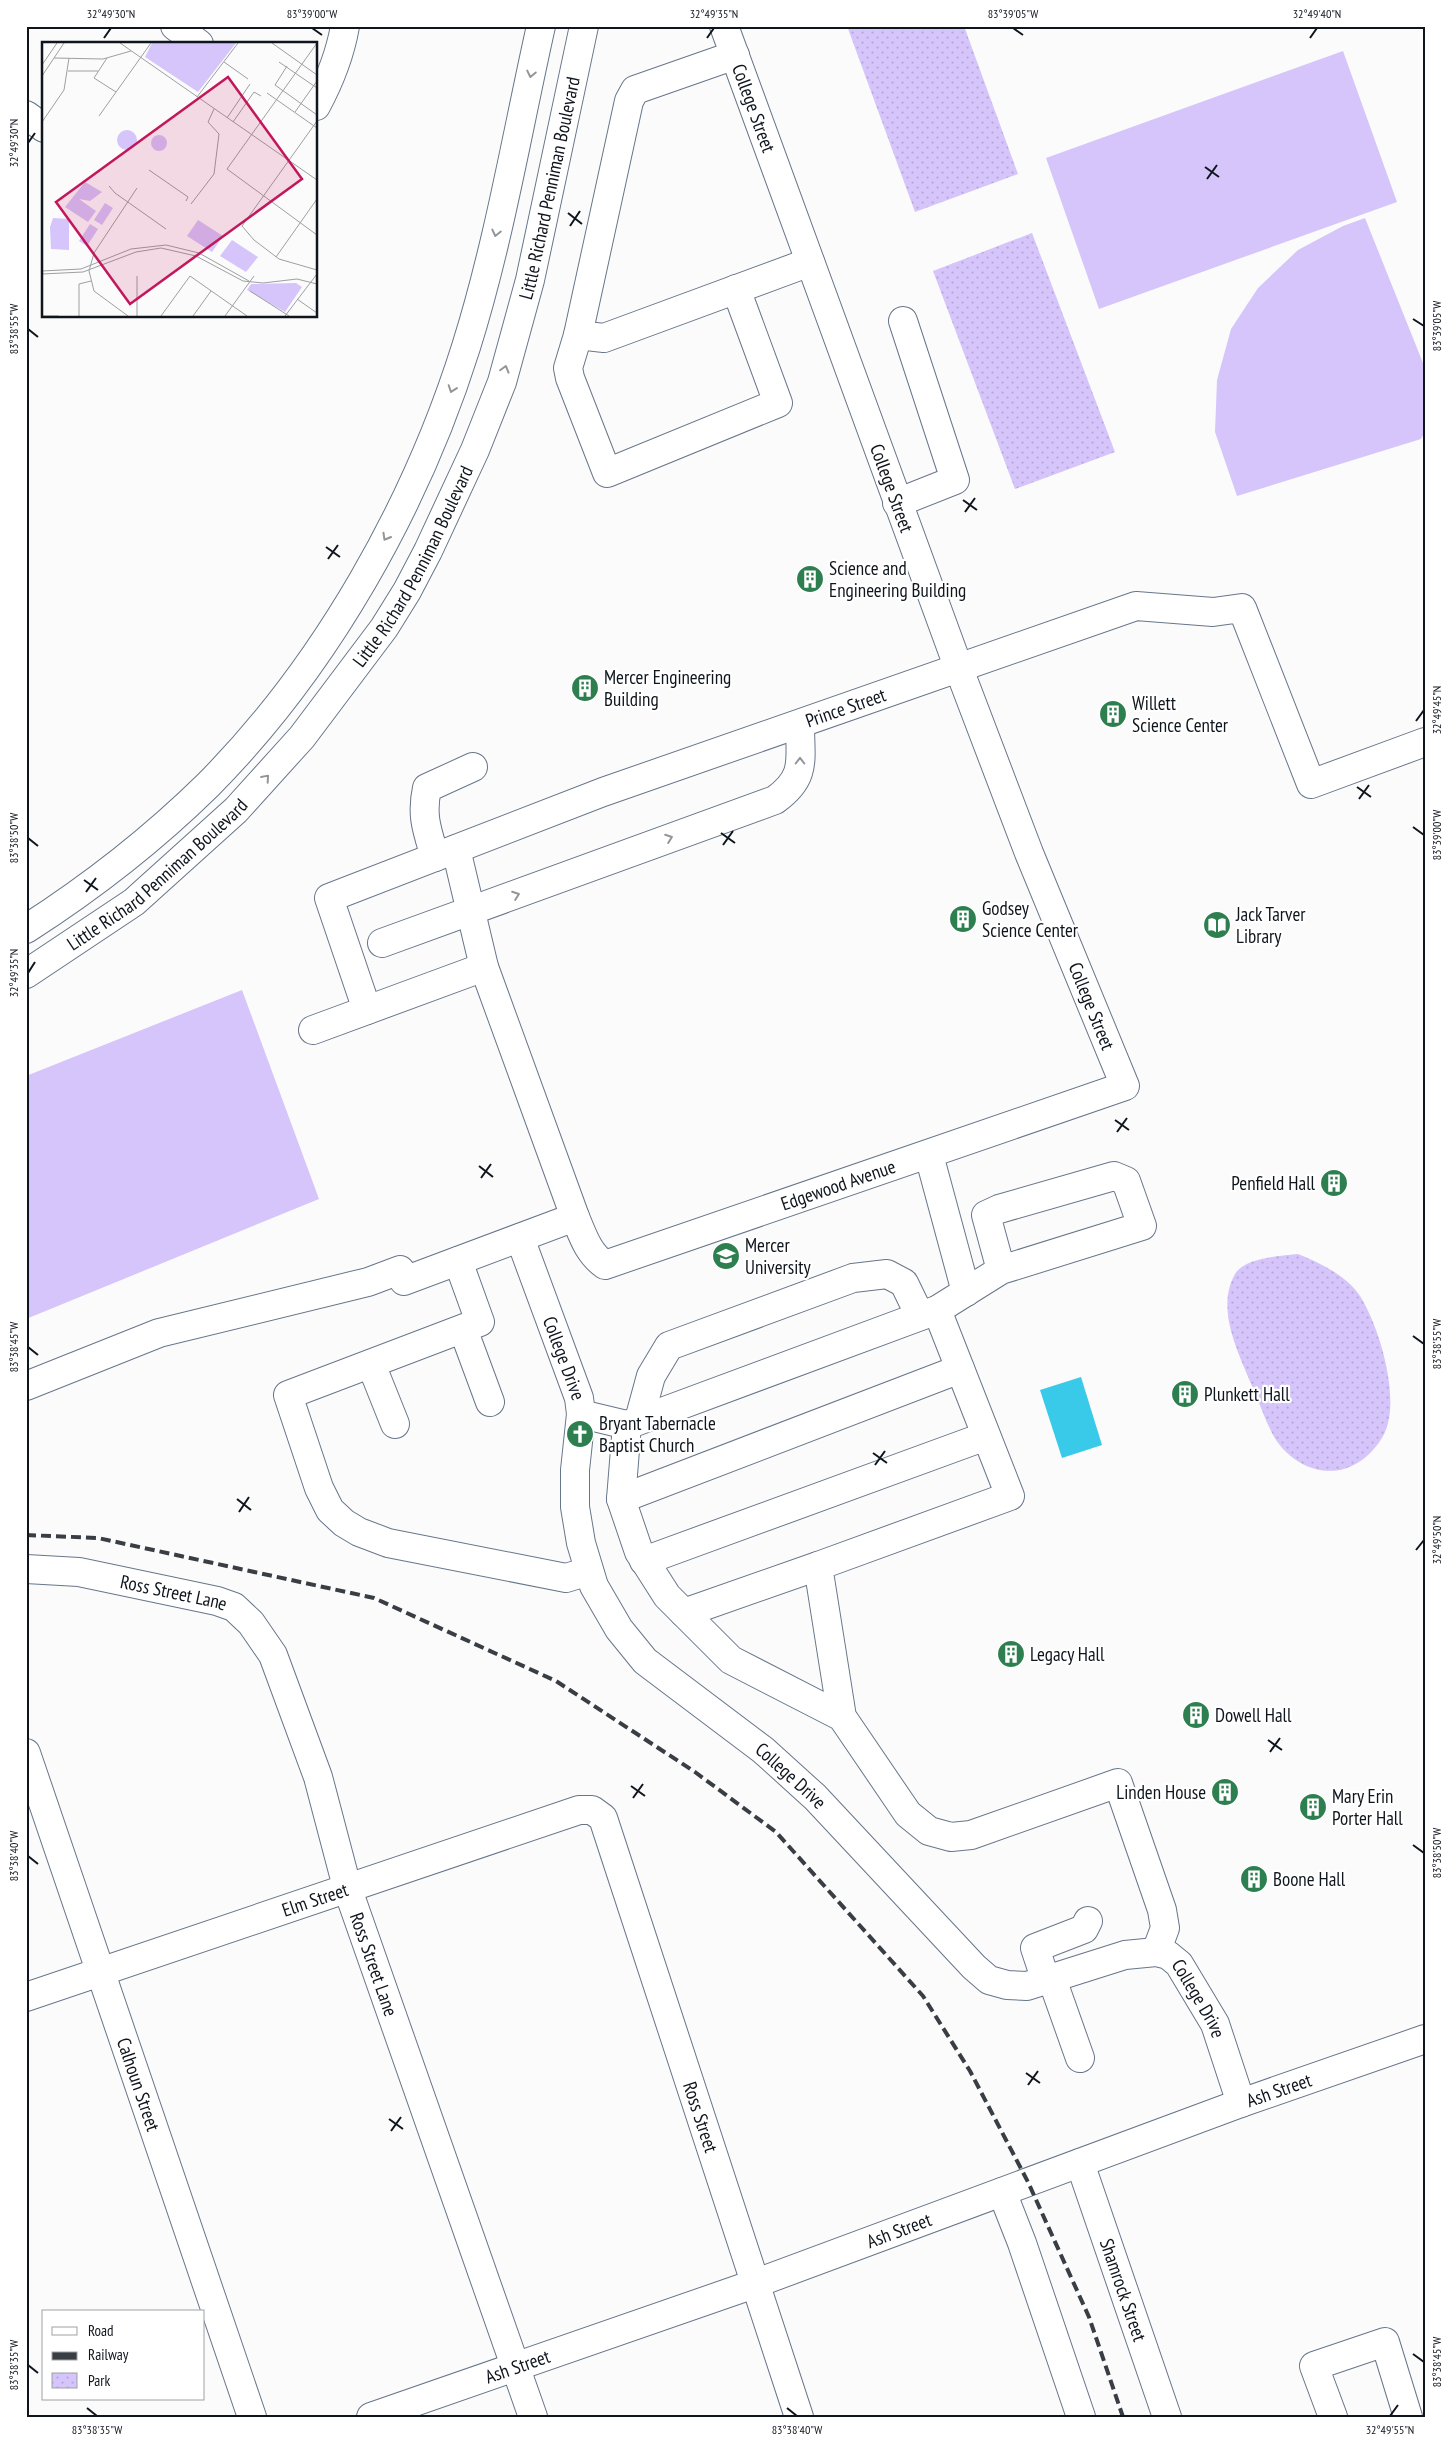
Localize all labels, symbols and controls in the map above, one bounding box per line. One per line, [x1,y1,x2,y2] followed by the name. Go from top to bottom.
[87,6,135,21] text: 32°49'30"N
[287,6,337,21] text: 83°39'00"W
[690,6,738,21] text: 32°49'35"N
[988,6,1038,21] text: 83°39'05"W
[1293,6,1341,21] text: 32°49'40"N
[42,42,318,318] inset map
[727,61,781,156] street label: College Street
[527,70,537,78] one-way arrow
[513,75,585,302] street label: Little Richard Penniman Boulevard
[6,119,21,167] text: 32°49'30"N
[492,228,502,237] one-way arrow
[1429,301,1444,351] text: 83°39'05"W
[6,304,21,354] text: 83°38'55"W
[499,365,510,374] one-way arrow
[448,384,458,393] one-way arrow
[865,441,919,536] street label: College Street
[347,462,478,672] street label: Little Richard Penniman Boulevard
[382,532,392,541] one-way arrow
[829,556,966,602] place label: Science and Engineering Building
[795,564,825,594] building icon: Science and Engineering Building
[604,665,731,711] place label: Mercer Engineering Building
[570,673,600,703] building icon: Mercer Engineering Building
[802,682,890,732] street label: Prince Street
[1429,686,1444,734] text: 32°49'45"N
[1132,691,1229,737] place label: Willett Science Center
[1098,699,1128,729] building icon: Willett Science Center
[795,757,805,764] one-way arrow
[261,775,270,784] one-way arrow
[62,793,253,955] street label: Little Richard Penniman Boulevard
[1429,810,1444,860] text: 83°39'00"W
[6,813,21,863] text: 83°38'50"W
[664,834,673,845] one-way arrow
[512,891,520,901] one-way arrow
[982,896,1079,942] place label: Godsey Science Center
[1235,902,1306,948] place label: Jack Tarver Library
[948,904,978,934] building icon: Godsey Science Center
[1202,910,1232,940] library icon: Jack Tarver Library
[6,949,21,997] text: 32°49'35"N
[1064,959,1121,1054] street label: College Street
[778,1154,899,1216] street label: Edgewood Avenue
[1319,1168,1349,1198] building icon: Penfield Hall
[1231,1171,1316,1195] place label: Penfield Hall
[745,1233,811,1279] place label: Mercer University
[711,1241,741,1271] school or university icon: Mercer University
[538,1313,591,1403] street label: College Drive
[1429,1319,1444,1369] text: 83°38'55"W
[6,1322,21,1372] text: 83°38'45"W
[1170,1379,1200,1409] building icon: Plunkett Hall
[1204,1382,1290,1406] place label: Plunkett Hall
[599,1411,716,1457] place label: Bryant Tabernacle Baptist Church
[565,1419,595,1449] church icon: Bryant Tabernacle Baptist Church
[1429,1516,1444,1564] text: 32°49'50"N
[118,1569,231,1616] street label: Ross Street Lane
[996,1639,1026,1669] building icon: Legacy Hall
[1030,1642,1105,1666] place label: Legacy Hall
[1181,1700,1211,1730] building icon: Dowell Hall
[1215,1703,1292,1727] place label: Dowell Hall
[751,1737,832,1814] street label: College Drive
[1210,1777,1240,1807] building icon: Linden House
[1116,1780,1206,1804] place label: Linden House
[1332,1784,1403,1830] place label: Mary Erin Porter Hall
[1298,1792,1328,1822] building icon: Mary Erin Porter Hall
[1429,1828,1444,1878] text: 83°38'50"W
[6,1831,21,1881] text: 83°38'40"W
[1239,1864,1269,1894] building icon: Boone Hall
[1273,1867,1346,1891] place label: Boone Hall
[279,1877,352,1922] street label: Elm Street
[345,1909,403,2020] street label: Ross Street Lane
[1167,1954,1231,2041] street label: College Drive
[112,2034,166,2135] street label: Calhoun Street
[1243,2067,1315,2112] street label: Ash Street
[678,2079,724,2156] street label: Ross Street
[863,2207,935,2253] street label: Ash Street
[1095,2235,1152,2345] street label: Shamrock Street
[42,2310,205,2400] legend
[88,2321,114,2340] text: Road
[1429,2337,1444,2387] text: 83°38'45"W
[6,2340,21,2390] text: 83°38'35"W
[482,2344,554,2389] street label: Ash Street
[88,2345,129,2364] text: Railway
[88,2371,110,2390] text: Park
[72,2422,122,2437] text: 83°38'35"W
[772,2422,822,2437] text: 83°38'40"W
[1366,2422,1414,2437] text: 32°49'55"N

